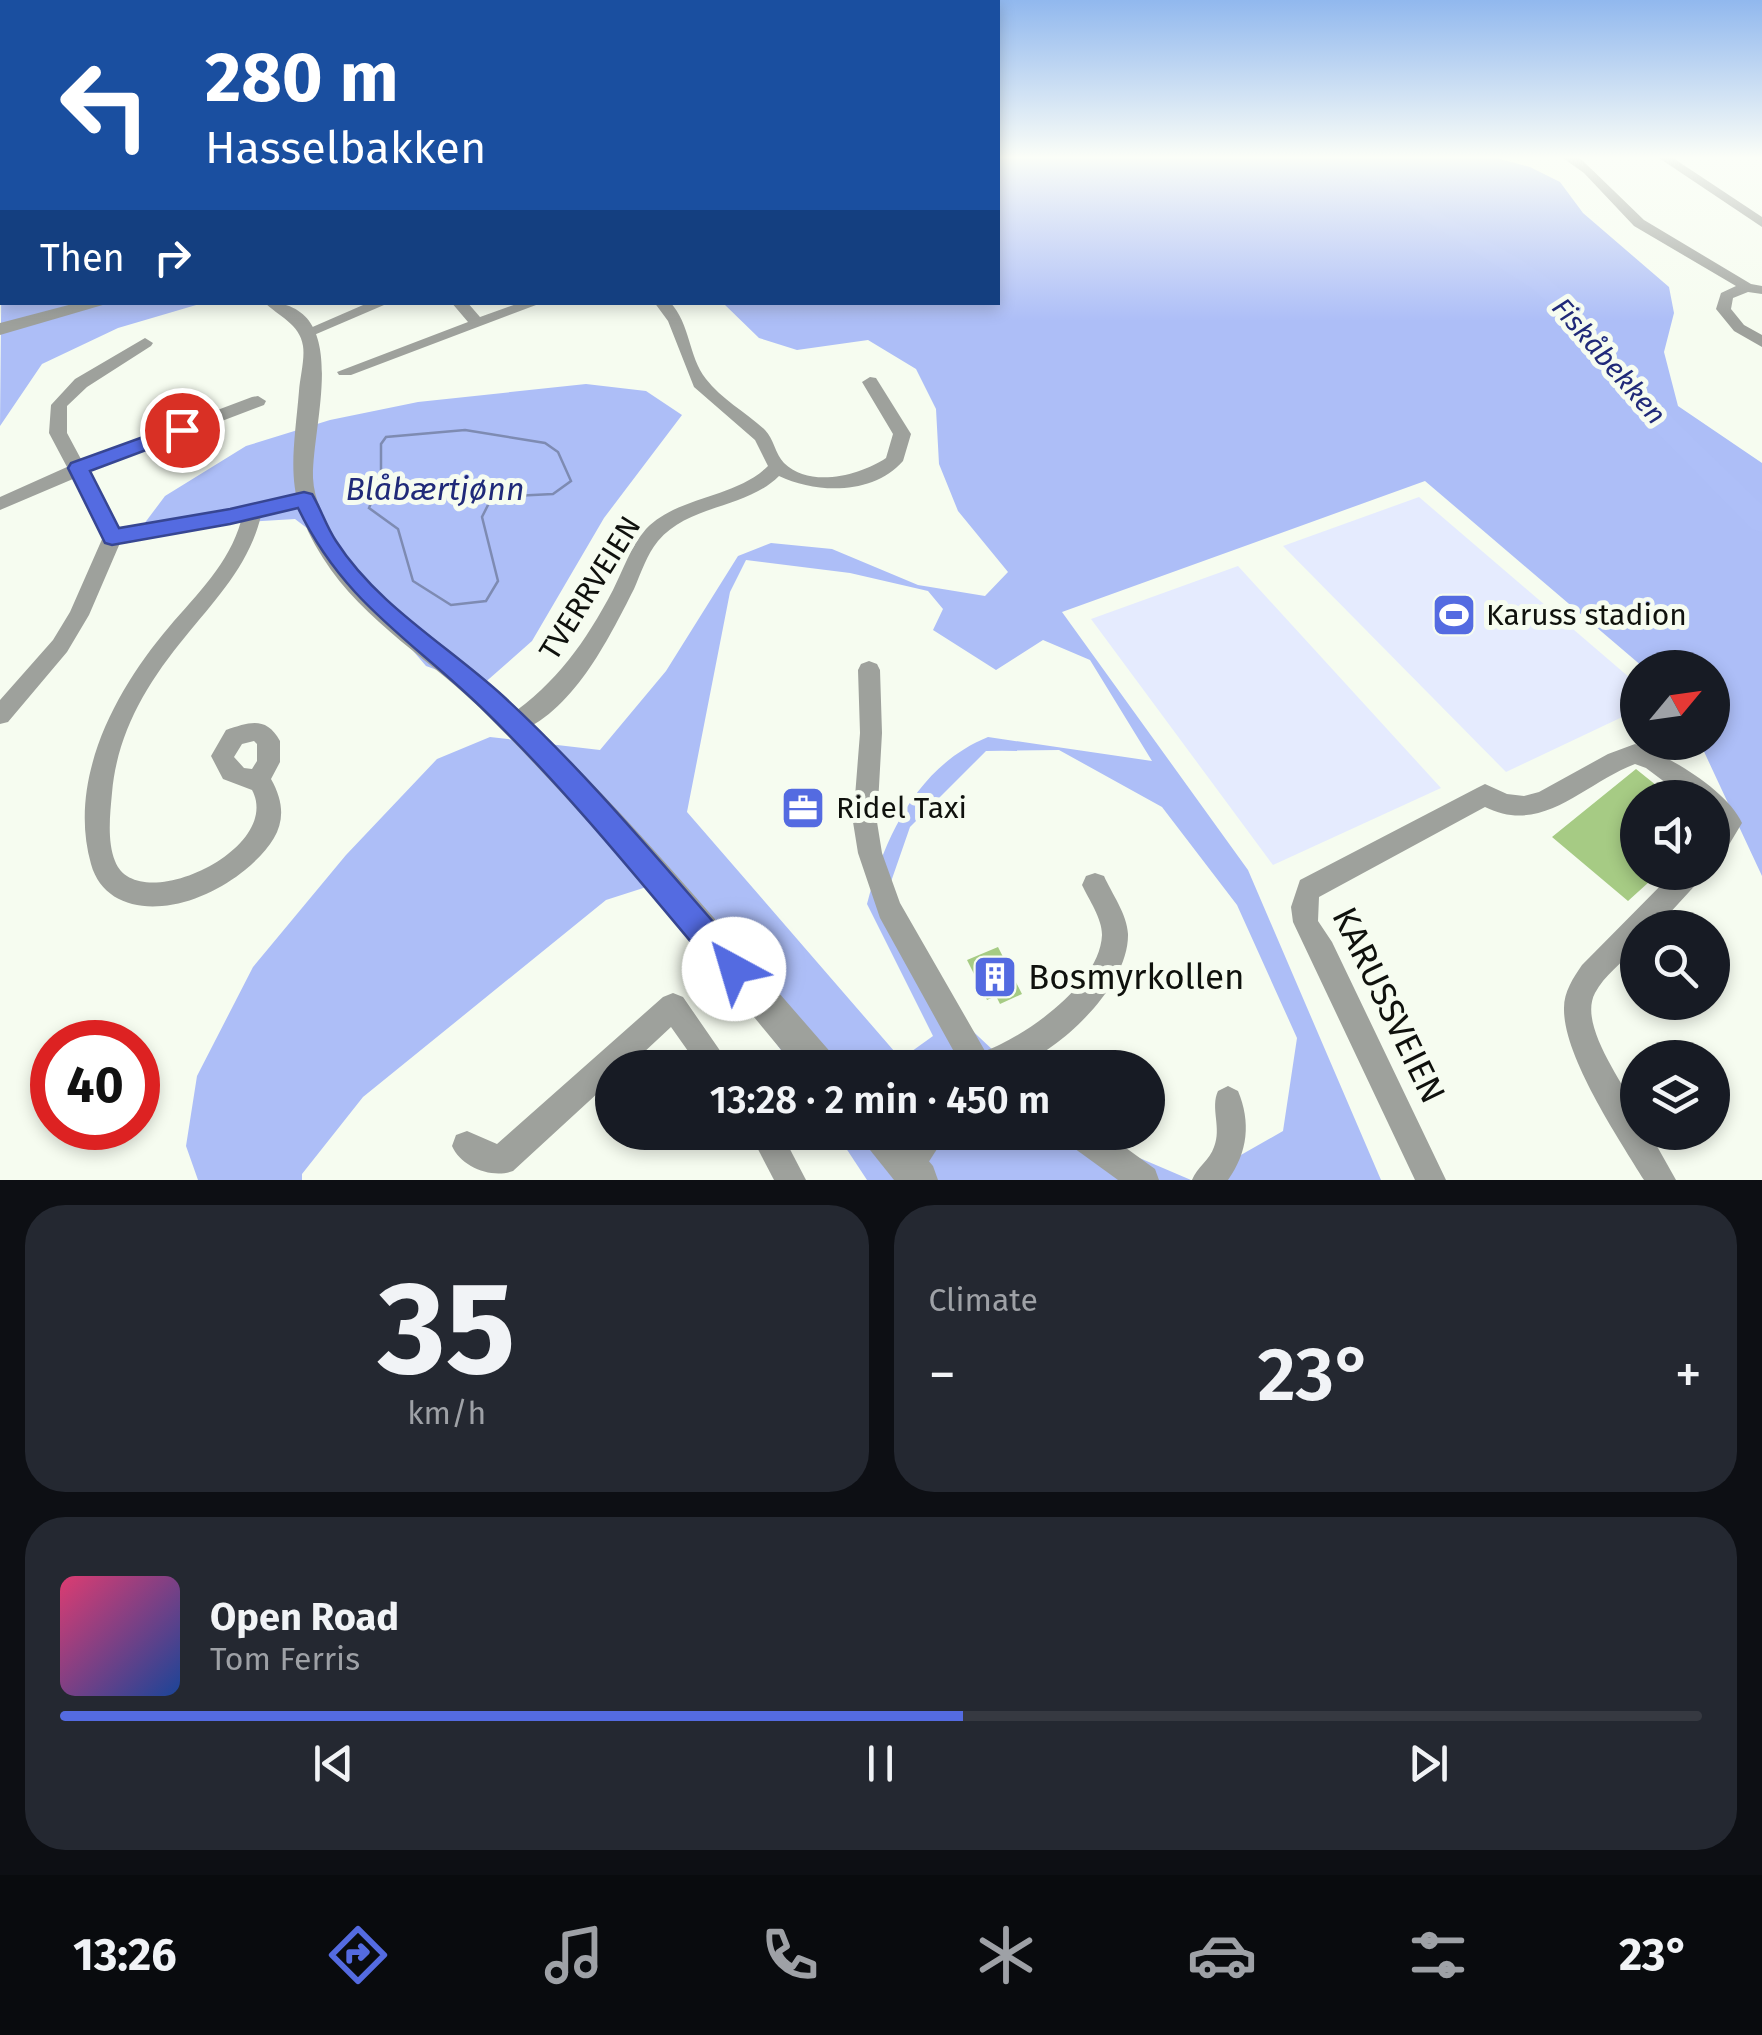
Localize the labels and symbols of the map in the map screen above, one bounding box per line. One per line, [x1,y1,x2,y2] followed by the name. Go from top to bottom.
[1545,291,1673,431] water label: Fiskåbekken
[140,388,225,473] pin
[346,470,524,508] water label: Blåbærtjønn
[532,510,648,666] street label: TVERRVEIEN
[1431,592,1477,638] sports icon: Karuss stadion
[1486,597,1687,633] place label: Karuss stadion
[1620,650,1730,760] north arrow
[780,785,826,831] office icon: Ridel Taxi
[836,790,967,826] place label: Ridel Taxi
[1324,900,1454,1110] street label: KARUSSVEIEN
[682,917,786,1021] position arrow
[972,954,1018,1000] building icon: Bosmyrkollen
[1028,956,1245,998] place label: Bosmyrkollen
[30,1020,160,1150] speed limit sign: 40

